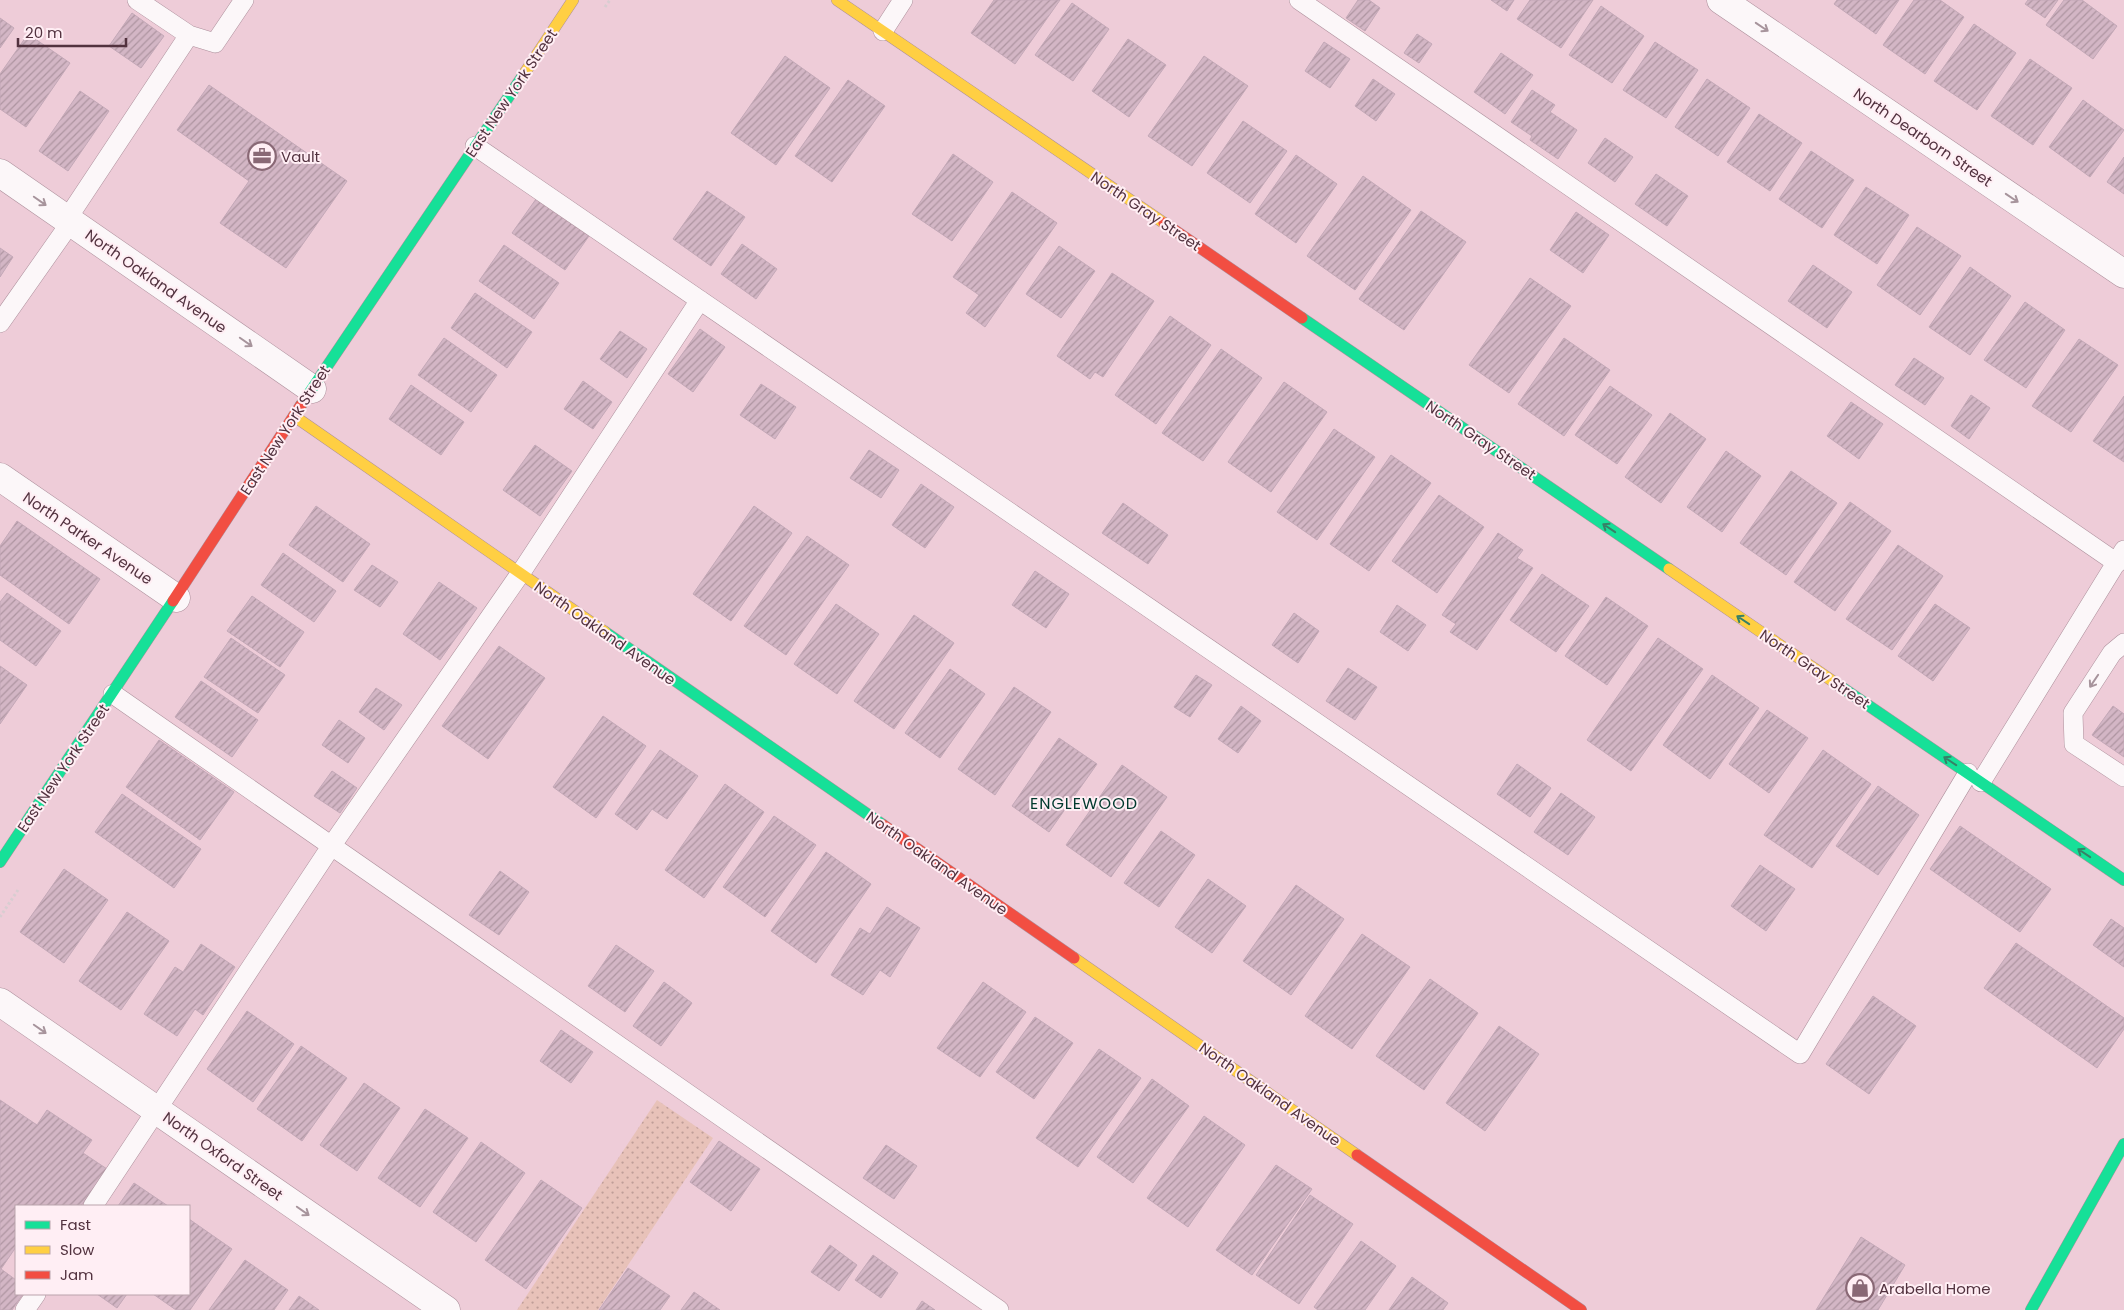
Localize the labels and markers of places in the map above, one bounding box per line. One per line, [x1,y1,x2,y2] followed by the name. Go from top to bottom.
[247,141,277,171] office icon: Vault
[281,146,320,167] place label: Vault
[1845,1273,1875,1303] shop icon: Arabella Home
[1879,1278,1991,1299] place label: Arabella Home

